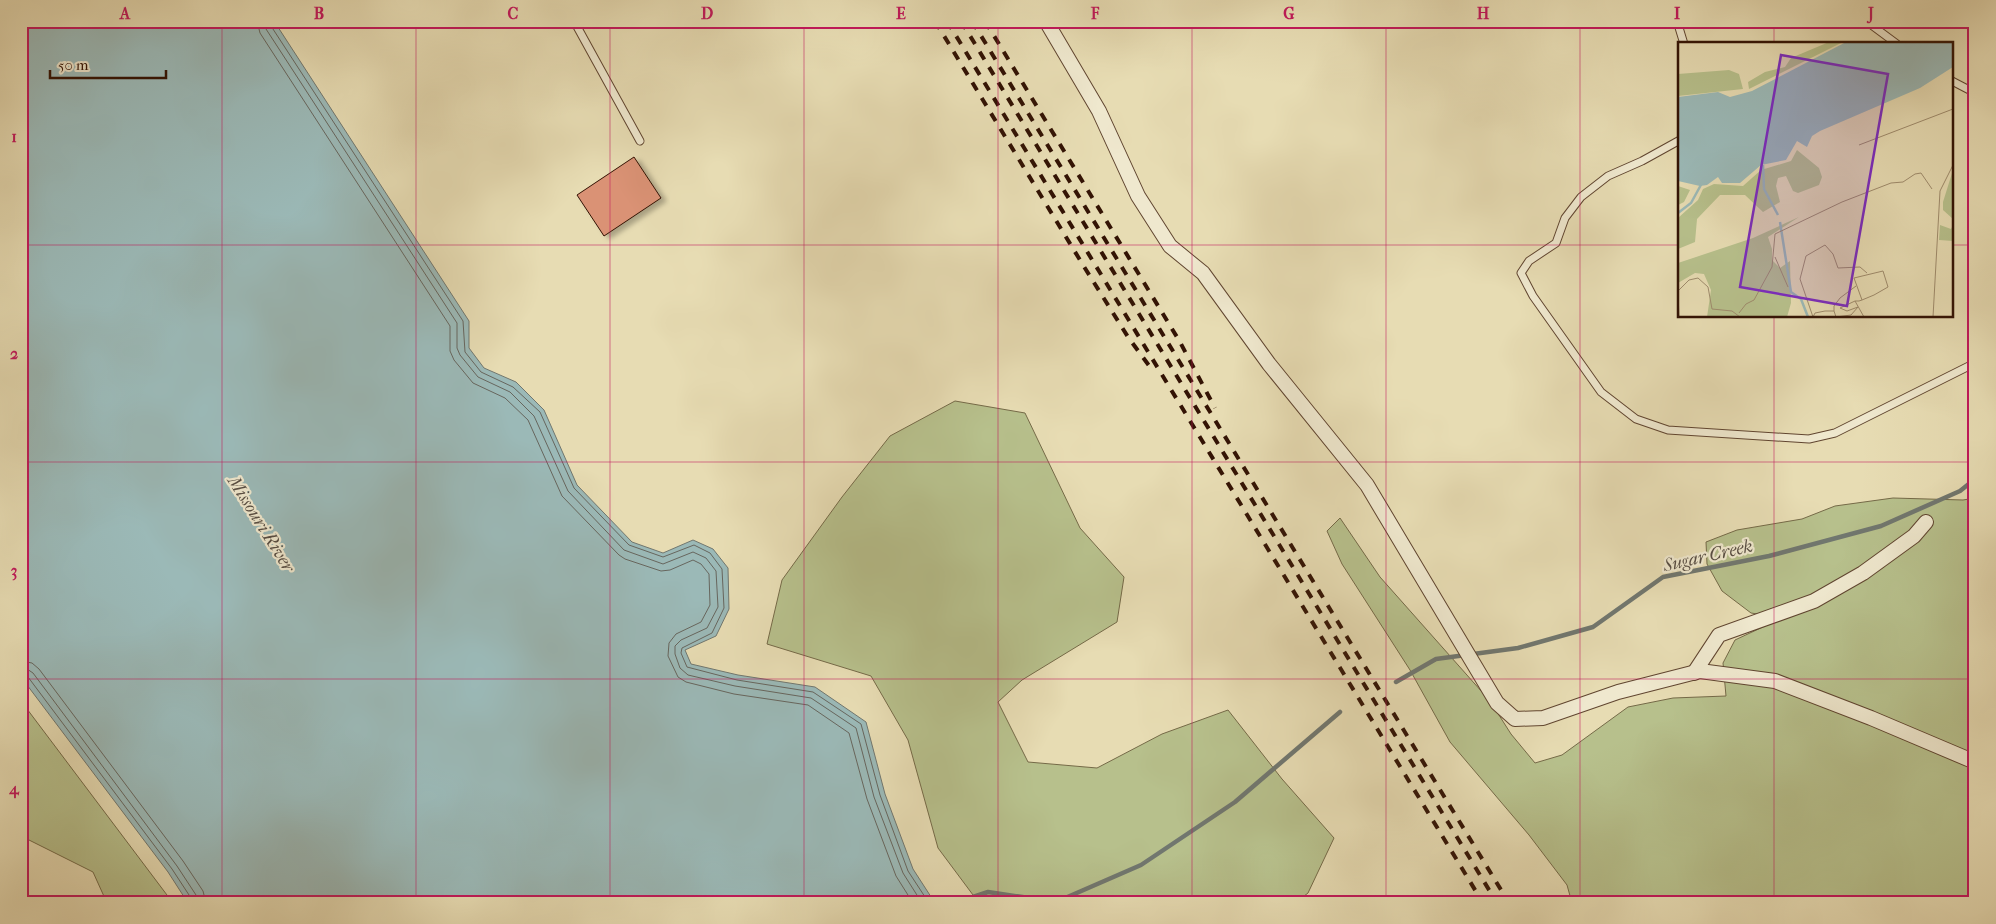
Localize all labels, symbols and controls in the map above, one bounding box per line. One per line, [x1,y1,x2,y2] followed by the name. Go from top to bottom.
[119,4,131,23] text: A
[314,4,324,23] text: B
[508,4,519,23] text: C
[701,4,713,23] text: D
[896,4,906,23] text: E
[1090,4,1100,23] text: F
[1283,4,1295,23] text: G
[1477,4,1490,23] text: H
[1674,4,1681,23] text: I
[1866,4,1874,24] text: J
[1678,42,1954,318] inset map
[50,48,166,80] scale bar
[58,56,89,74] text: 50 m
[11,127,17,146] text: 1
[10,344,18,363] text: 2
[222,470,300,578] water label: Missouri River
[1660,535,1755,577] water label: Sugar Creek
[11,561,17,581] text: 3
[8,779,20,799] text: 4

